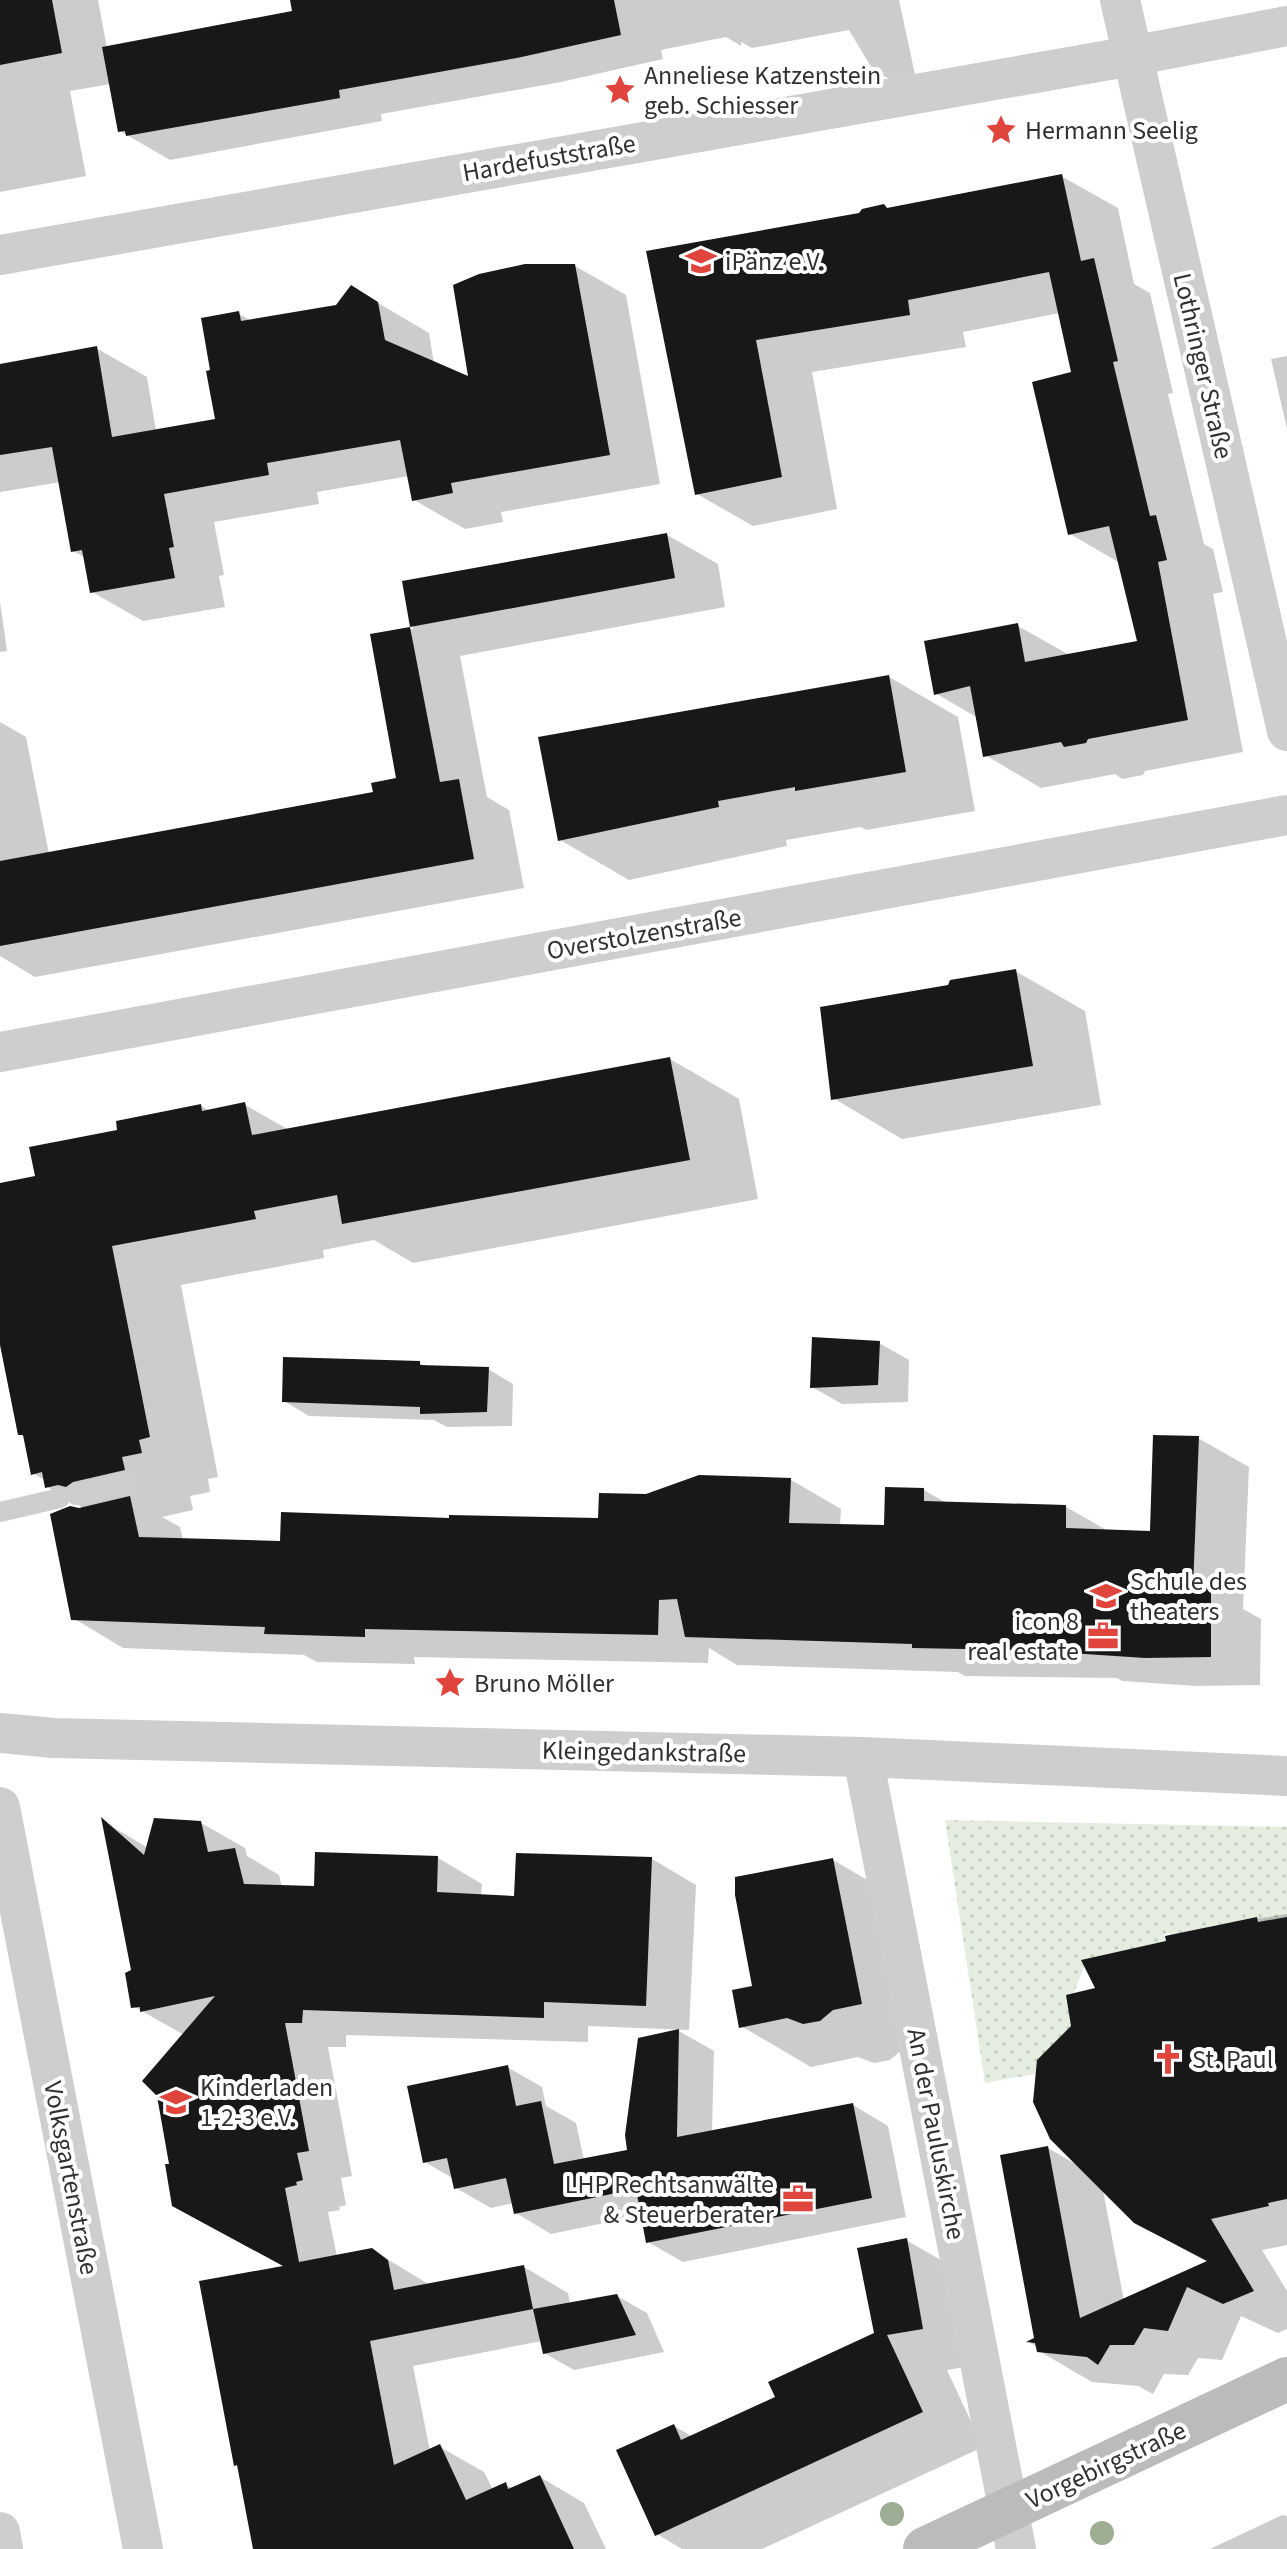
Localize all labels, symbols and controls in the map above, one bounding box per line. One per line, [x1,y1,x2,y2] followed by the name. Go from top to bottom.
[644,57,881,124] place label: Anneliese Katzenstein geb. Schiesser
[603,73,637,107] place icon: Anneliese Katzenstein geb. Schiesser
[1025,112,1198,149] place label: Hermann Seelig
[984,113,1018,147] place icon: Hermann Seelig
[459,125,639,191] street label: Hardefuststraße
[725,243,824,280] place label: iPänz e.V.
[684,244,718,278] school or university icon: iPänz e.V.
[1164,269,1242,463] street label: Lothringer Straße
[544,899,744,969] street label: Overstolzenstraße
[1130,1563,1247,1630] place label: Schule des theaters
[1089,1579,1123,1613] school or university icon: Schule des theaters
[967,1603,1079,1670] place label: icon 8 real estate
[1086,1619,1120,1653] office icon: icon 8 real estate
[474,1665,615,1702] place label: Bruno Möller
[433,1666,467,1700] place icon: Bruno Möller
[542,1732,746,1772] street label: Kleingedankstraße
[897,2025,975,2243] street label: An der Pauluskirche
[1192,2041,1273,2078] place label: St. Paul
[1151,2042,1185,2076] church icon: St. Paul
[200,2069,333,2136] place label: Kinderladen 1-2-3 e.V.
[34,2078,108,2278] street label: Volksgartenstraße
[159,2085,193,2119] school or university icon: Kinderladen 1-2-3 e.V.
[565,2166,775,2233] place label: LHP Rechtsanwälte & Steuerberater
[781,2182,815,2216] office icon: LHP Rechtsanwälte & Steuerberater
[1020,2412,1192,2518] street label: Vorgebirgstraße

